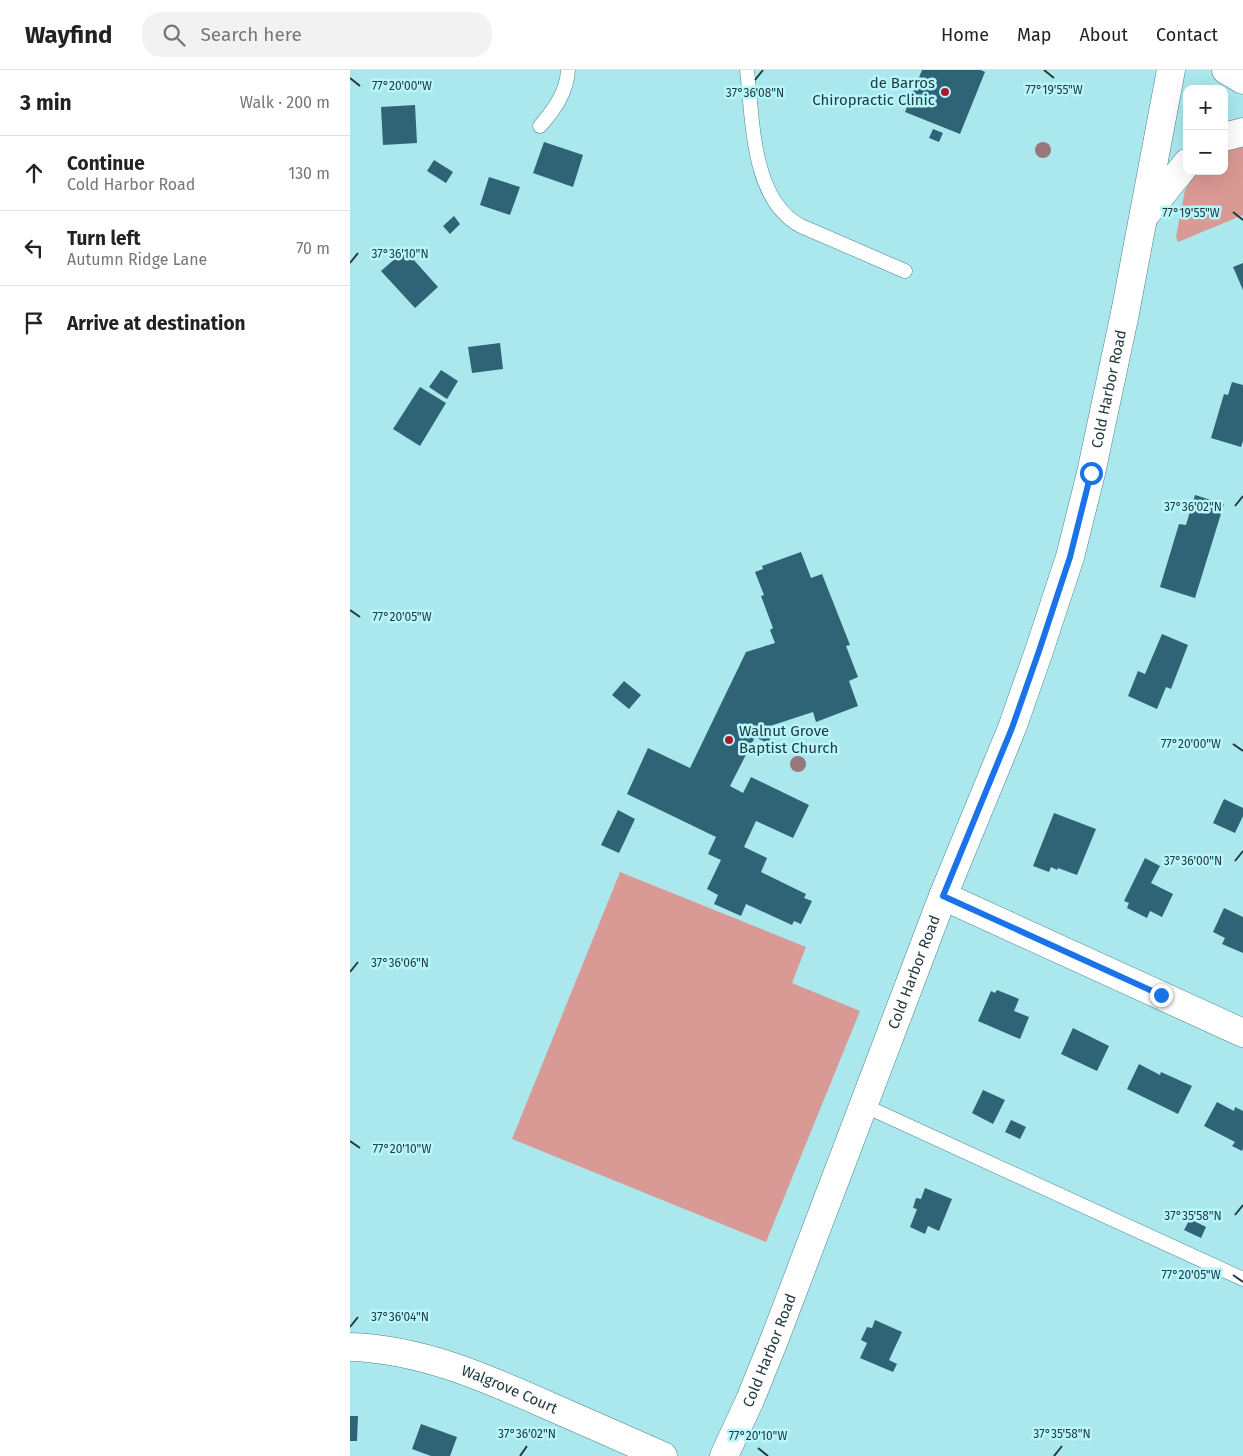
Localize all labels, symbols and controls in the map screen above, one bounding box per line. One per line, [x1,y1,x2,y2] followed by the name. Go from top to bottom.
[142,12,492,57] search box
[25,21,112,49] text: Wayfind
[160,21,188,49] icon: search
[200,23,302,46] text: Search here
[941,24,989,46] text: Home
[1017,24,1051,46] text: Map
[1079,24,1128,46] text: About
[1156,24,1218,46] text: Contact
[812,74,935,109] place label: de Barros Chiropractic Clinic
[372,79,432,93] text: 77°20'00"W
[1025,83,1083,97] text: 77°19'55"W
[1183,85,1228,175] map controls
[1183,85,1228,130] button: +
[726,86,784,100] text: 37°36'08"N
[939,86,951,98] marker: de Barros Chiropractic Clinic
[20,90,72,116] text: 3 min
[240,93,330,112] text: Walk · 200 m
[1183,130,1228,175] button: −
[67,152,145,175] text: Continue
[20,159,48,187] icon: ahead
[288,164,330,183] text: 130 m
[67,175,195,194] text: Cold Harbor Road
[1162,206,1220,220] text: 77°19'55"W
[67,227,141,250] text: Turn left
[20,234,48,262] icon: left
[296,239,330,258] text: 70 m
[371,247,429,261] text: 37°36'10"N
[67,250,207,269] text: Autumn Ridge Lane
[20,309,48,337] icon: arrive
[67,312,246,335] text: Arrive at destination
[1088,328,1130,450] street label: Cold Harbor Road
[1080,462,1103,485] route start
[1164,500,1222,514] text: 37°36'02"N
[372,610,432,624] text: 77°20'05"W
[739,722,838,757] place label: Walnut Grove Baptist Church
[723,734,735,746] marker: Walnut Grove Baptist Church
[1161,737,1221,751] text: 77°20'00"W
[1164,854,1222,868] text: 37°36'00"N
[884,913,944,1032] street label: Cold Harbor Road
[371,956,429,970] text: 37°36'06"N
[1150,984,1173,1007] route end
[373,1142,431,1156] text: 77°20'10"W
[1164,1209,1222,1223] text: 37°35'58"N
[1161,1268,1221,1282] text: 77°20'05"W
[739,1291,800,1410] street label: Cold Harbor Road
[371,1310,429,1324] text: 37°36'04"N
[459,1361,561,1418] street label: Walgrove Court
[498,1427,556,1441] text: 37°36'02"N
[1033,1427,1091,1441] text: 37°35'58"N
[729,1429,787,1443] text: 77°20'10"W

